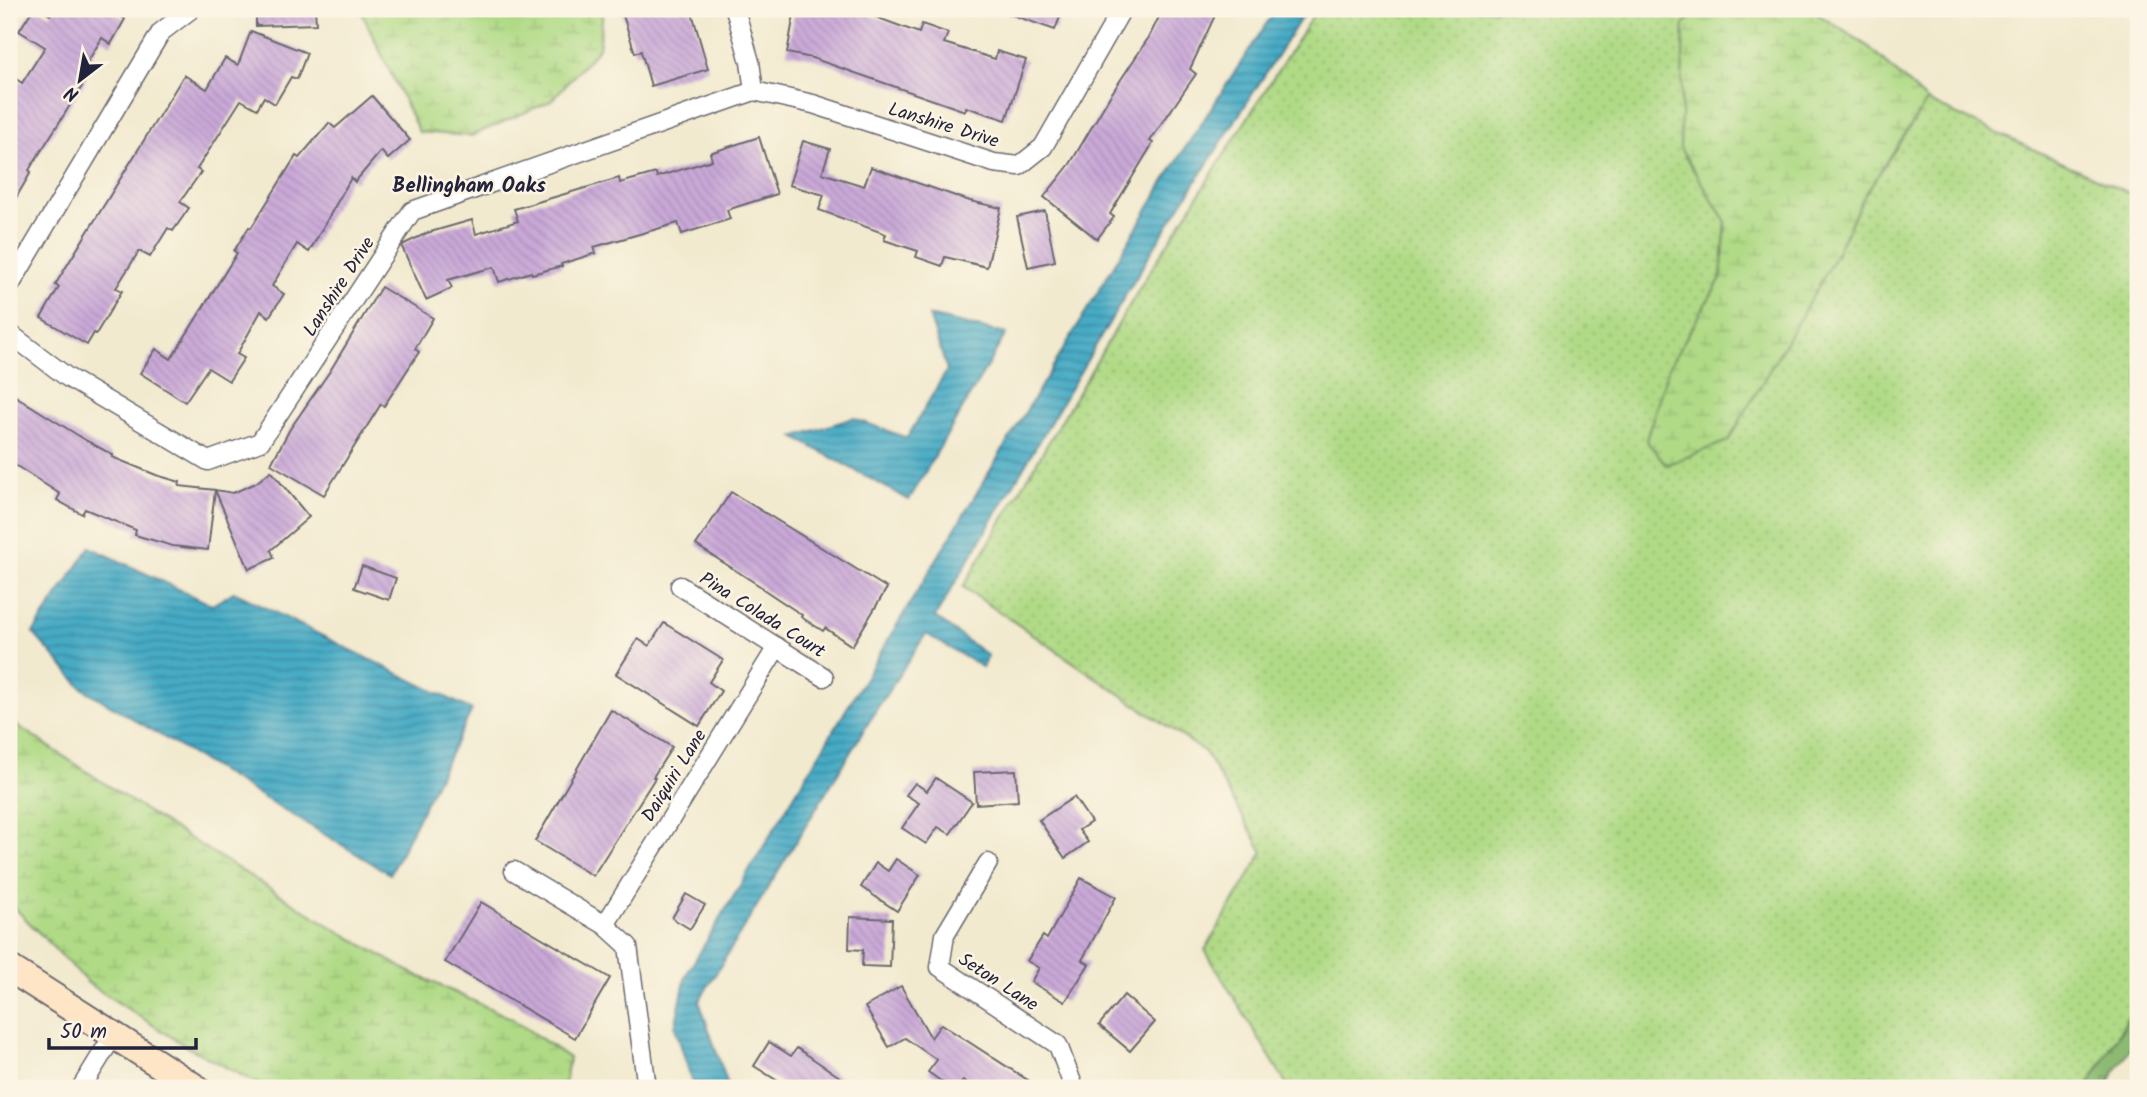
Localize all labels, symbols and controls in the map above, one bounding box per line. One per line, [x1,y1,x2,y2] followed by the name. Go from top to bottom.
[46,46,116,116] north arrow
[59,77,85,109] text: N
[884,95,1003,157] street label: Lanshire Drive
[392,170,546,203] district label: Bellingham Oaks
[296,231,384,343] street label: Lanshire Drive
[693,565,831,667] street label: Pina Colada Court
[634,723,715,828] street label: Daiquiri Lane
[952,946,1044,1020] street label: Seton Lane
[49,1006,196,1050] scale bar
[60,1016,107,1049] text: 50 m

